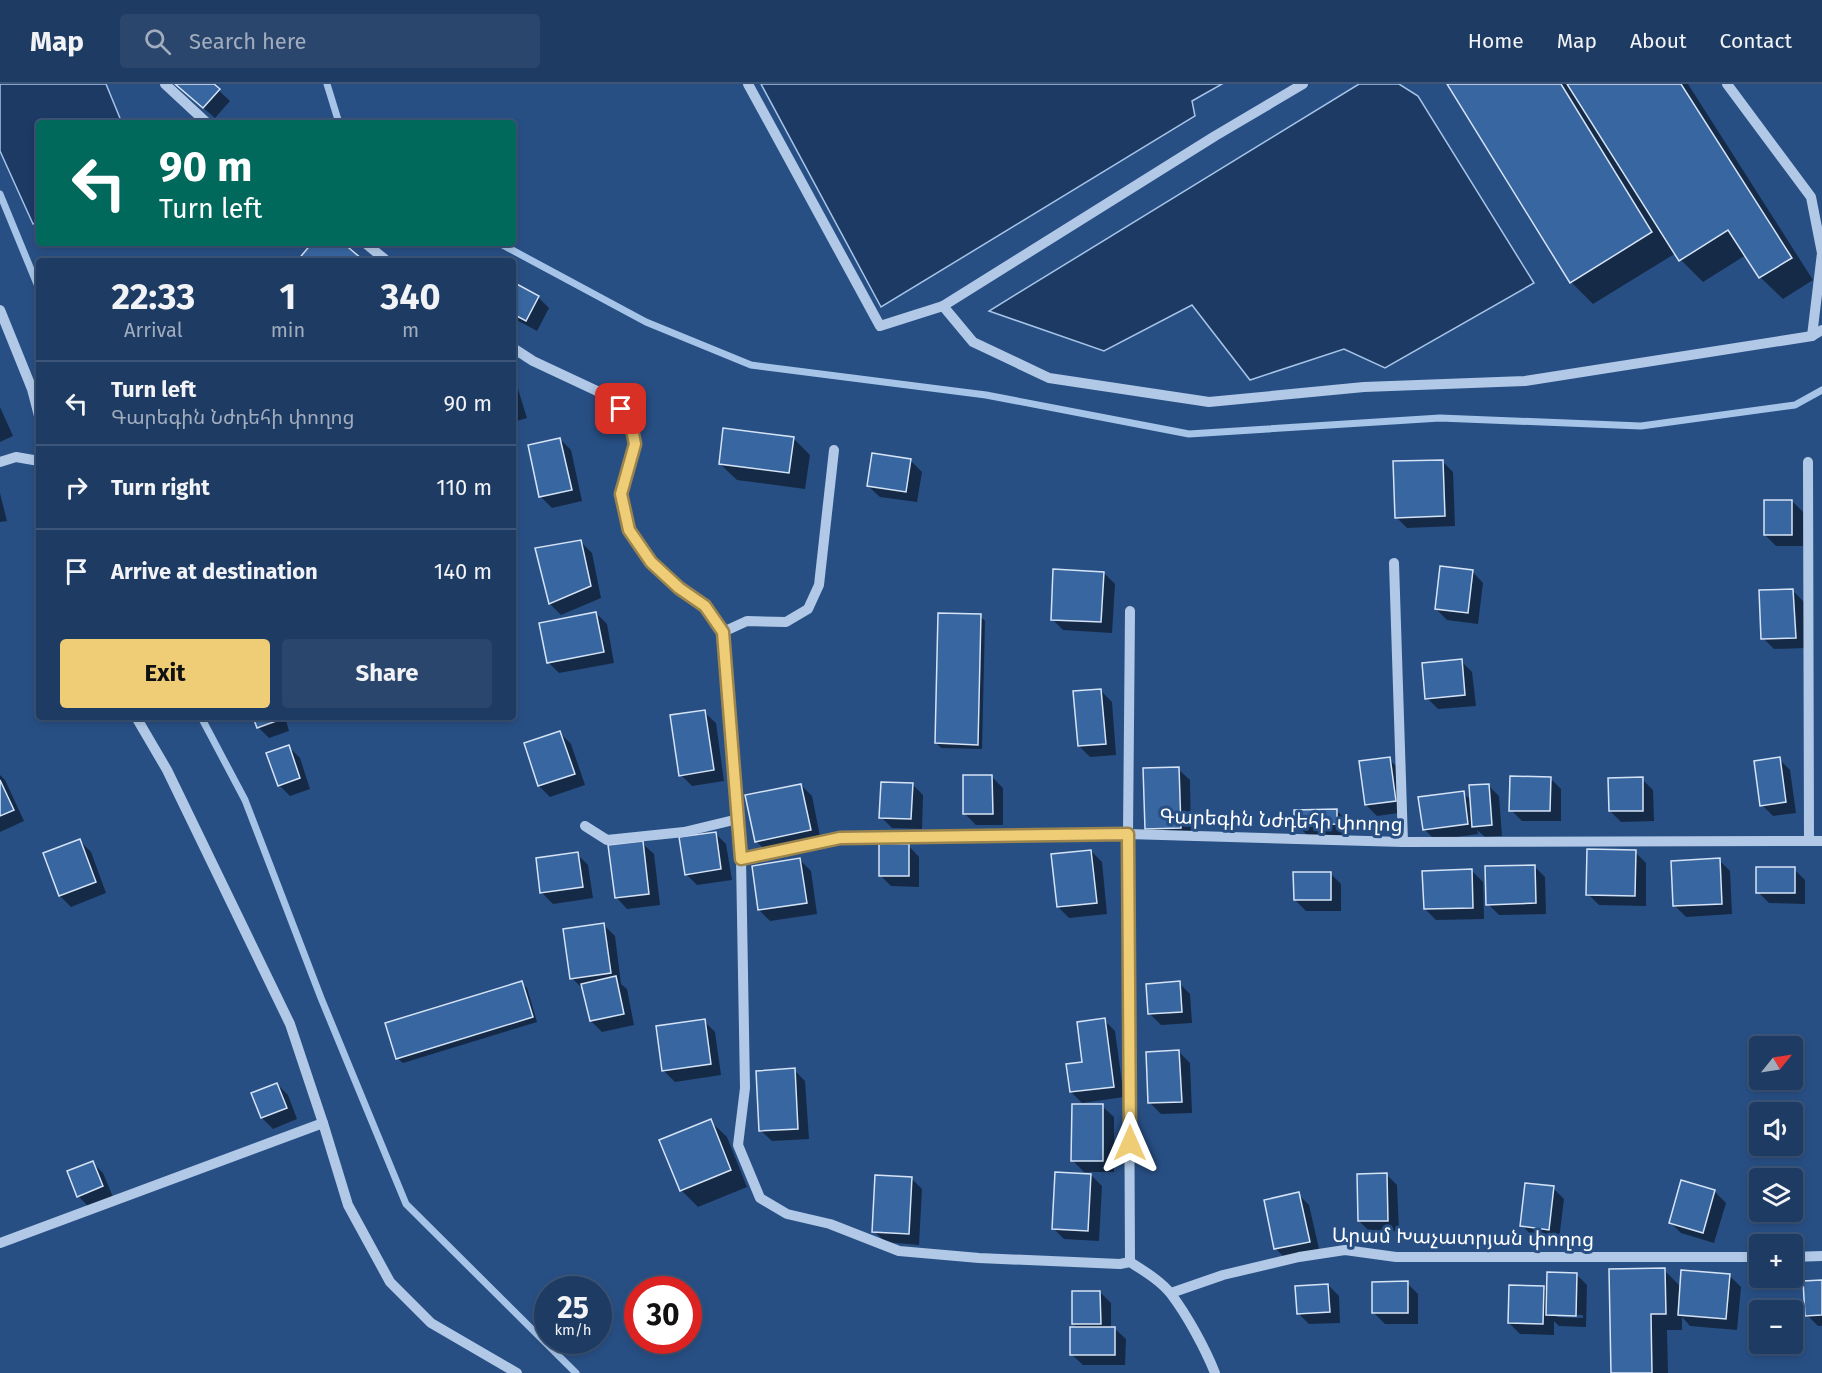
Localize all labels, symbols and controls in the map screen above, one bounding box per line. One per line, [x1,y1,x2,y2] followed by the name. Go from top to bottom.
[120,14,540,68] search box
[30,25,84,58] text: Map
[141,25,174,58] icon: search
[189,28,307,55] text: Search here
[1468,28,1524,54] text: Home
[1557,28,1597,54] text: Map
[1630,28,1687,54] text: About
[1720,28,1792,54] text: Contact
[159,142,253,192] text: 90 m
[60,144,138,222] icon: left
[159,193,262,225] text: Turn left
[111,275,195,319] text: 22:33
[280,275,296,319] text: 1
[381,275,441,319] text: 340
[124,318,183,342] text: Arrival
[271,318,305,342] text: min
[402,318,419,342] text: m
[111,376,196,403] text: Turn left
[595,383,646,434] pin
[60,387,93,420] icon: left
[443,390,492,417] text: 90 m
[604,392,637,425] icon: arrive
[111,405,354,429] text: Գարեգին Նժդեհի փողոց
[60,471,93,504] icon: right
[111,474,210,501] text: Turn right
[436,474,492,501] text: 110 m
[60,555,93,588] icon: arrive
[111,558,318,585] text: Arrive at destination
[434,558,492,585] text: 140 m
[60,639,270,708] button: Exit
[282,639,492,708] button: Share
[1159,804,1403,836] street label: Գարեգին Նժդեհի փողոց
[1749,1036,1803,1090] north arrow
[1749,1036,1803,1354] map controls
[1749,1102,1803,1156] button: sound
[1098,1111,1162,1175] position arrow
[1749,1168,1803,1222] button: layers
[1332,1223,1594,1251] street label: Արամ Խաչատրյան փողոց
[1749,1234,1803,1288] button: +
[624,1276,702,1354] speed limit sign: 30
[557,1290,589,1326] text: 25
[1749,1300,1803,1354] button: −
[554,1321,592,1339] text: km/h

